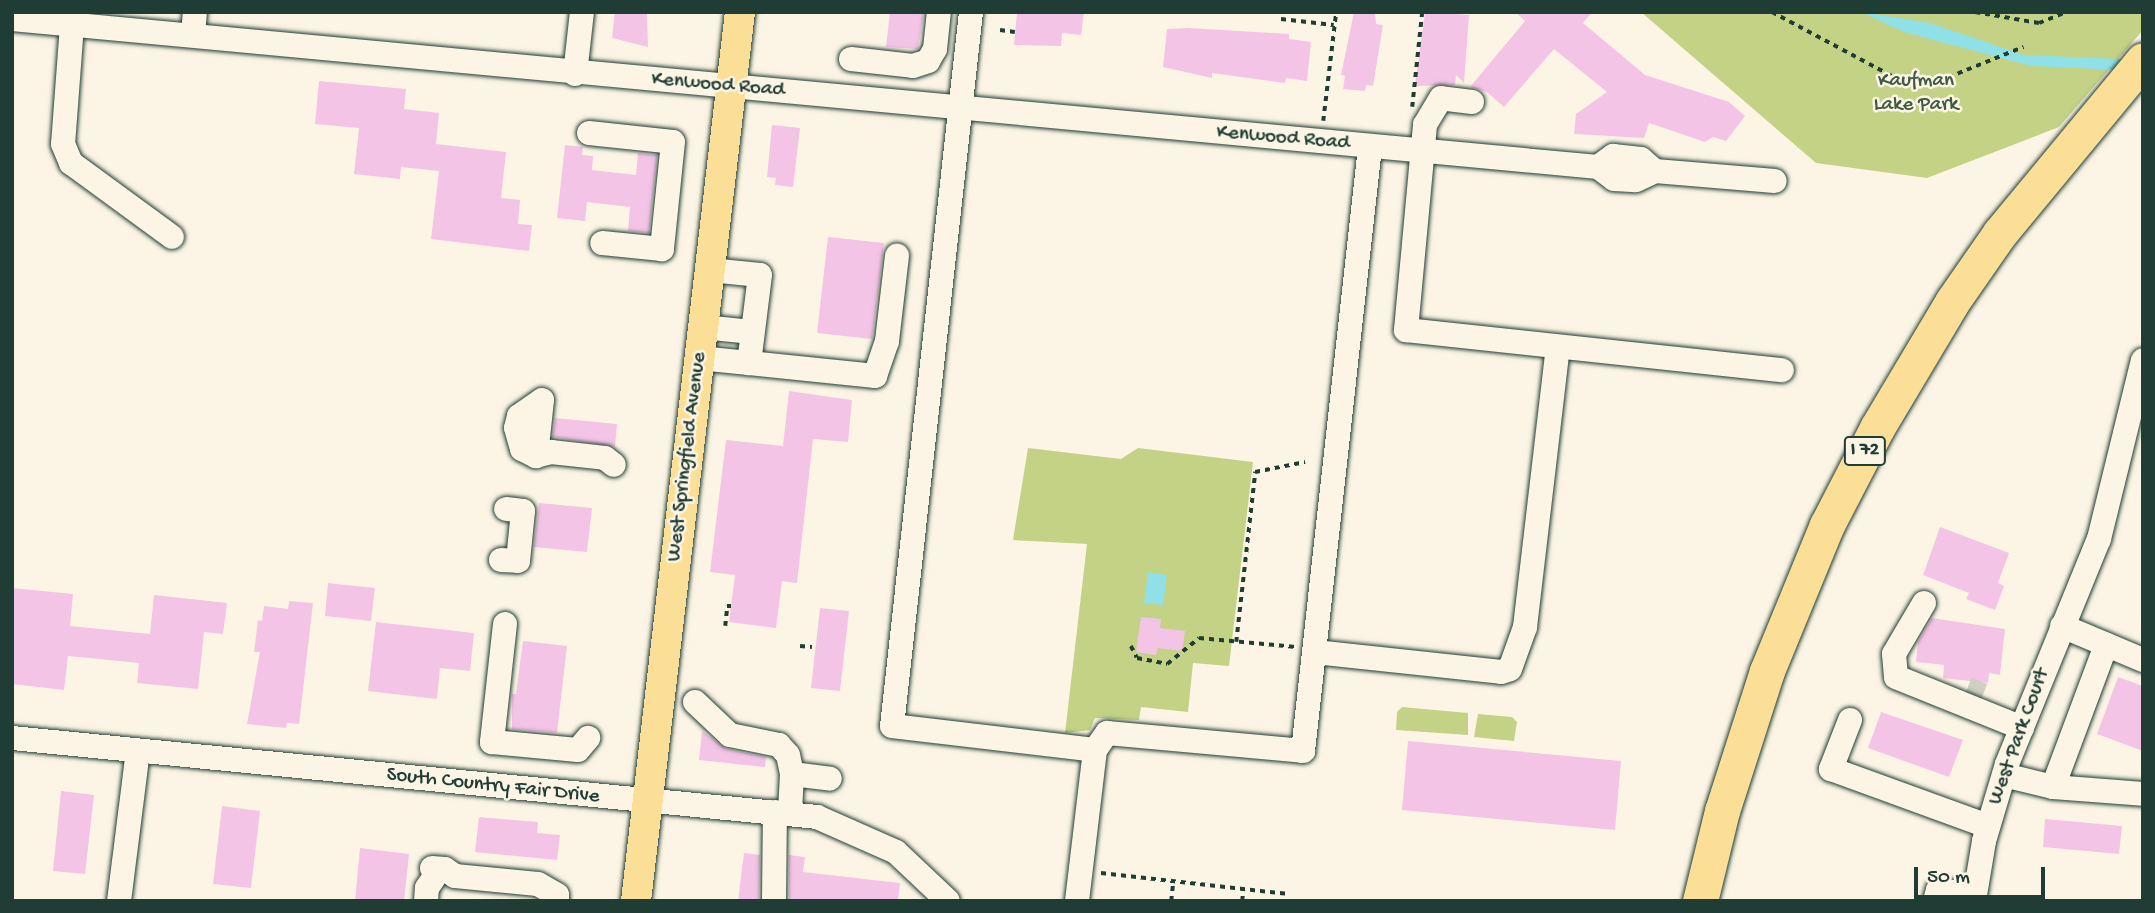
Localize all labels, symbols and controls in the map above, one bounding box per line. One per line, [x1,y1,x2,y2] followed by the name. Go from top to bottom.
[650,68,786,104] street label: Kenwood Road
[1874,69,1958,119] park label: Kaufman Lake Park
[1215,121,1351,157] street label: Kenwood Road
[663,351,713,563] street label: West Springfield Avenue
[1842,436,1888,466] road number: I 72
[1984,665,2056,809] street label: West Park Court
[385,763,601,811] street label: South Country Fair Drive
[1917,853,2048,897] scale bar
[1927,866,1970,891] text: 50 m

